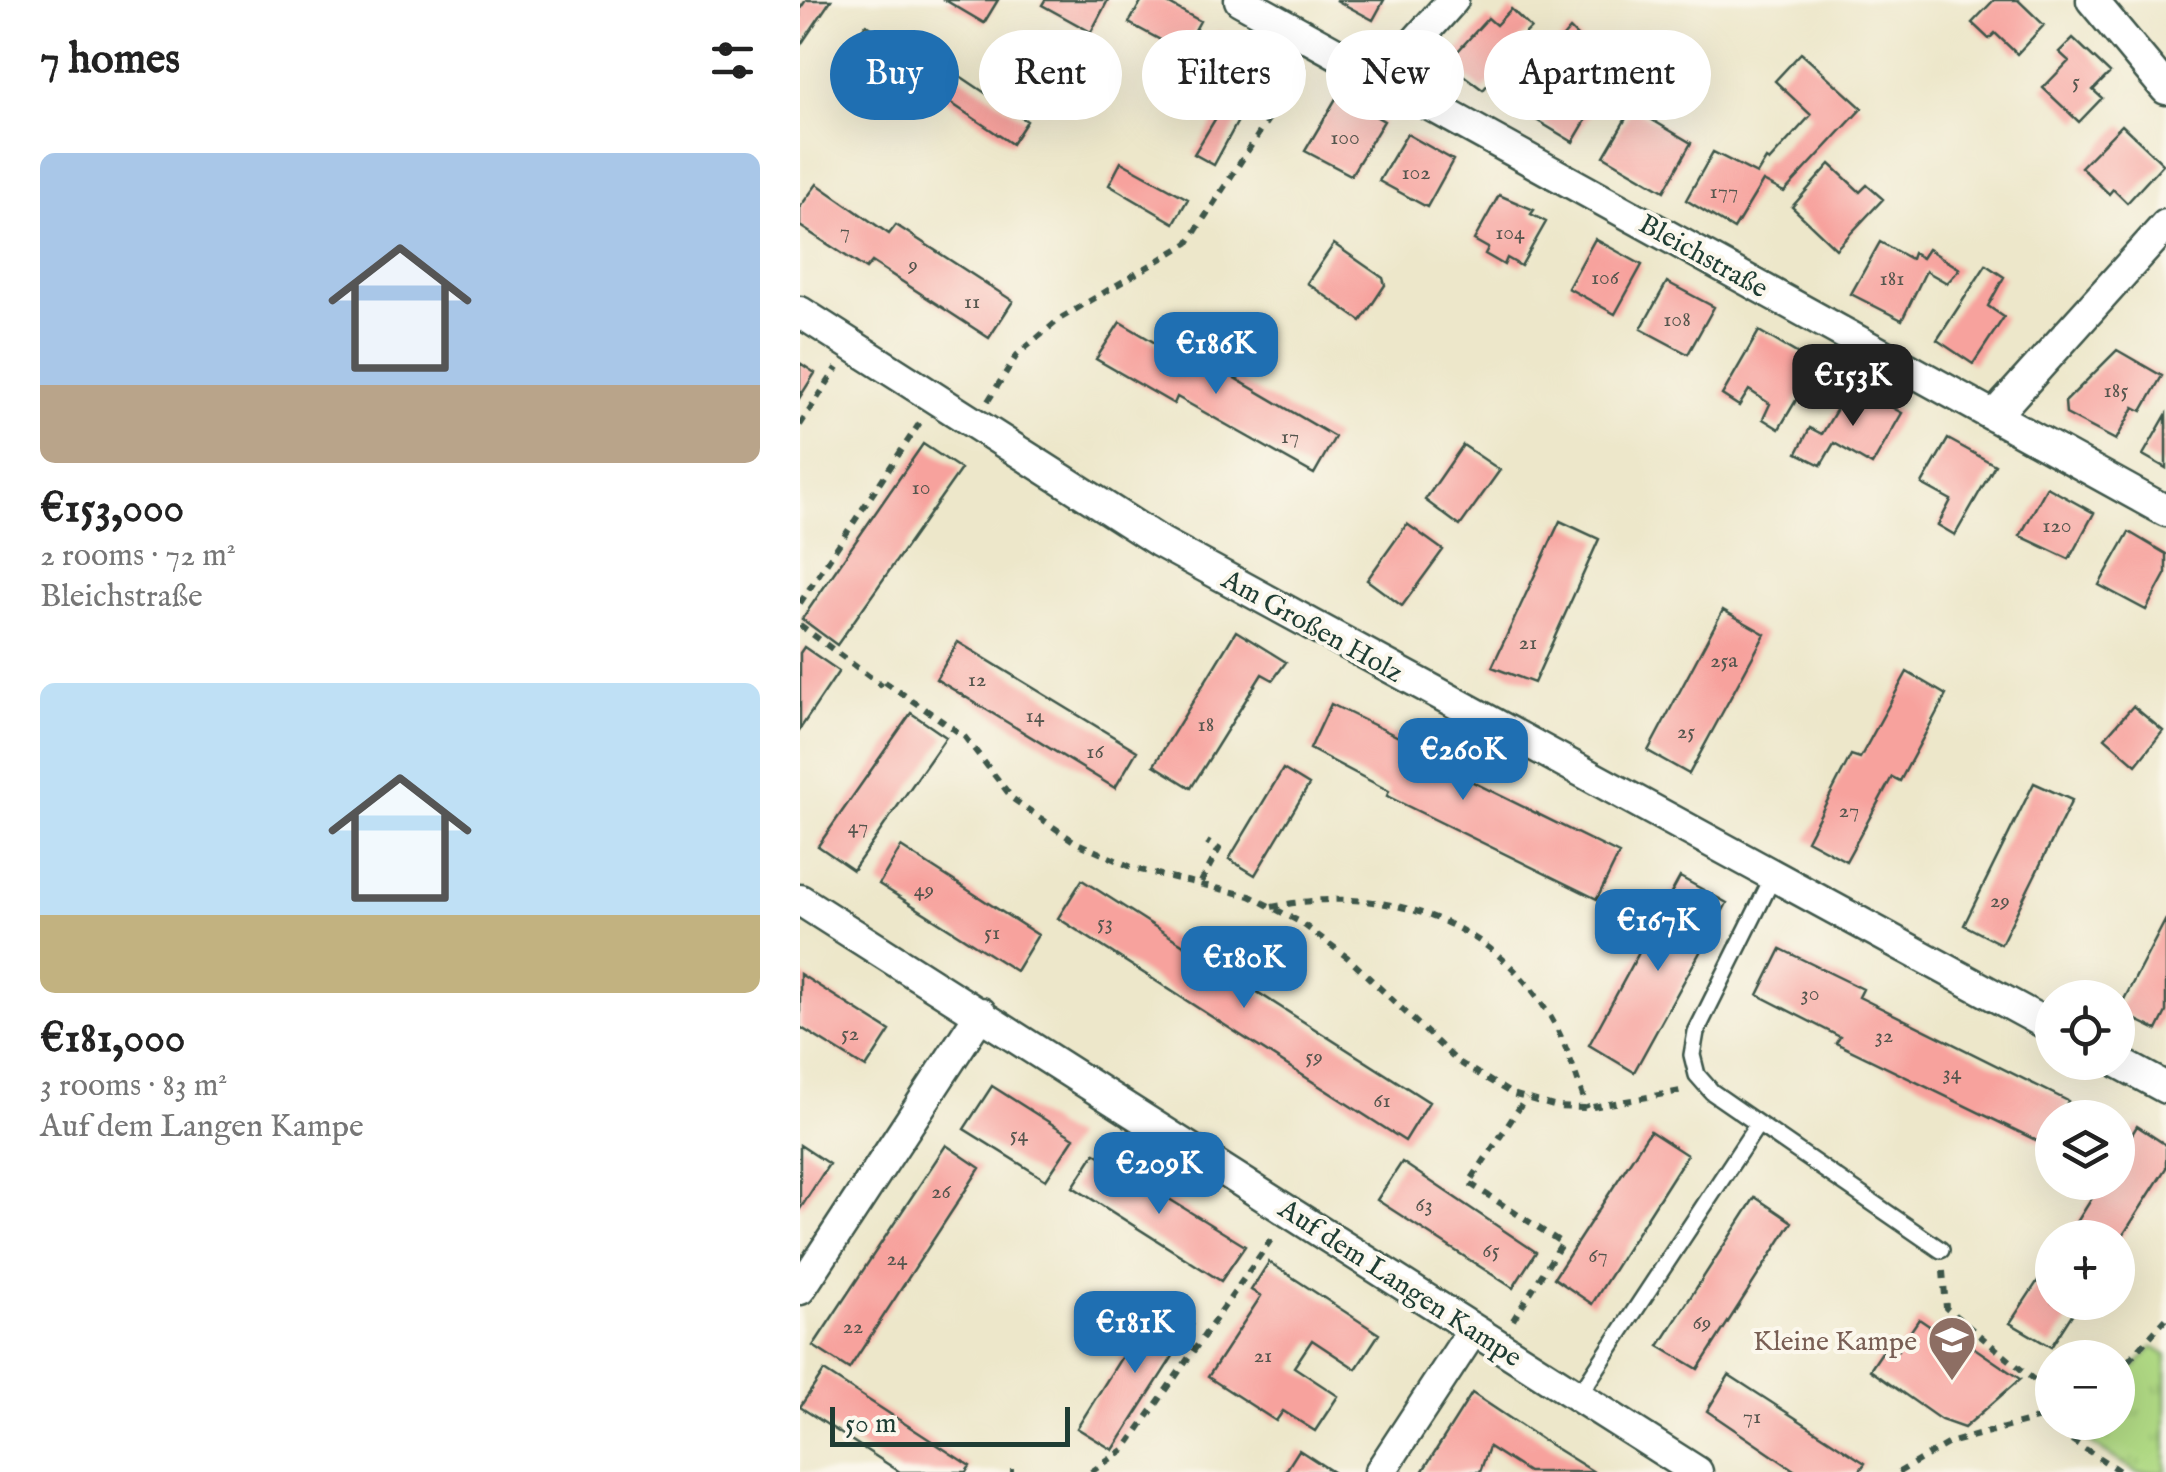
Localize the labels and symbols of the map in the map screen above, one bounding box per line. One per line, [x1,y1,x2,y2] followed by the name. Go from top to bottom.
[2072,68,2080,96] house number: 5
[1330,124,1360,152] house number: 100
[1401,159,1431,187] house number: 102
[1710,178,1738,206] house number: 177
[1632,207,1774,307] street label: Bleichstraße
[840,218,850,246] house number: 7
[1495,219,1525,247] house number: 104
[907,251,918,279] house number: 9
[1591,264,1620,292] house number: 106
[1879,265,1905,293] house number: 181
[964,288,980,316] house number: 11
[1663,306,1691,334] house number: 108
[1146,312,1286,397] pin: €186K
[1783,344,1923,429] pin: €153K
[2104,377,2128,405] house number: 185
[1281,423,1299,451] house number: 17
[912,474,930,502] house number: 10
[2042,512,2072,540] house number: 120
[1214,562,1409,691] street label: Am Großen Holz
[1519,629,1537,657] house number: 21
[1710,647,1738,675] house number: 25a
[968,666,986,694] house number: 12
[1026,702,1045,730] house number: 14
[1198,711,1214,739] house number: 18
[1393,718,1533,803] pin: €260K
[1677,718,1695,746] house number: 25
[1086,738,1104,766] house number: 16
[1839,797,1859,825] house number: 27
[848,813,868,841] house number: 47
[914,876,934,904] house number: 49
[1990,887,2010,915] house number: 29
[1588,889,1728,974] pin: €167K
[1097,909,1113,937] house number: 53
[984,919,1000,947] house number: 51
[1174,926,1314,1011] pin: €180K
[1800,980,1820,1008] house number: 30
[841,1020,859,1048] house number: 52
[1875,1022,1893,1050] house number: 32
[1305,1043,1323,1071] house number: 59
[1942,1059,1962,1087] house number: 34
[1373,1087,1391,1115] house number: 61
[1010,1121,1029,1149] house number: 54
[1089,1132,1229,1217] pin: €209K
[931,1178,952,1206] house number: 26
[1415,1191,1433,1219] house number: 63
[1270,1192,1528,1376] street label: Auf dem Langen Kampe
[1482,1237,1500,1265] house number: 65
[1588,1242,1608,1270] house number: 67
[886,1245,908,1273] house number: 24
[1065,1291,1205,1376] pin: €181K
[1693,1309,1711,1337] house number: 69
[843,1313,863,1341] house number: 22
[1926,1314,1978,1382] school or university icon: Kleine Kampe
[1753,1325,1917,1360] place label: Kleine Kampe
[1254,1342,1272,1370] house number: 21
[830,1402,1070,1446] scale bar
[1743,1403,1761,1431] house number: 71

